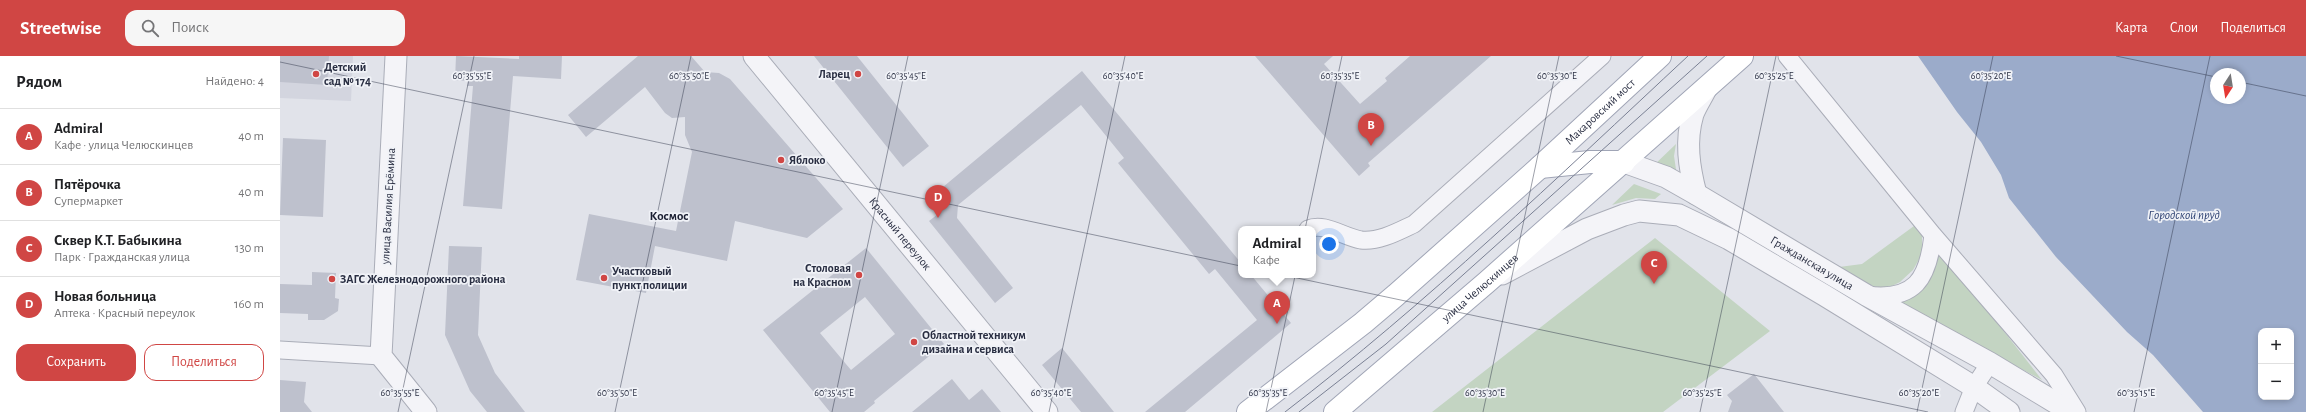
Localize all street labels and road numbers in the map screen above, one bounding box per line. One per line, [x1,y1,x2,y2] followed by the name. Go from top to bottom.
[1563,76,1638,147] street label: Макаровский мост
[379,147,398,266] street label: улица Василия Ерёмина
[867,195,934,273] street label: Красный переулок
[1768,234,1856,292] street label: Гражданская улица
[1439,251,1521,325] street label: улица Челюскинцев

